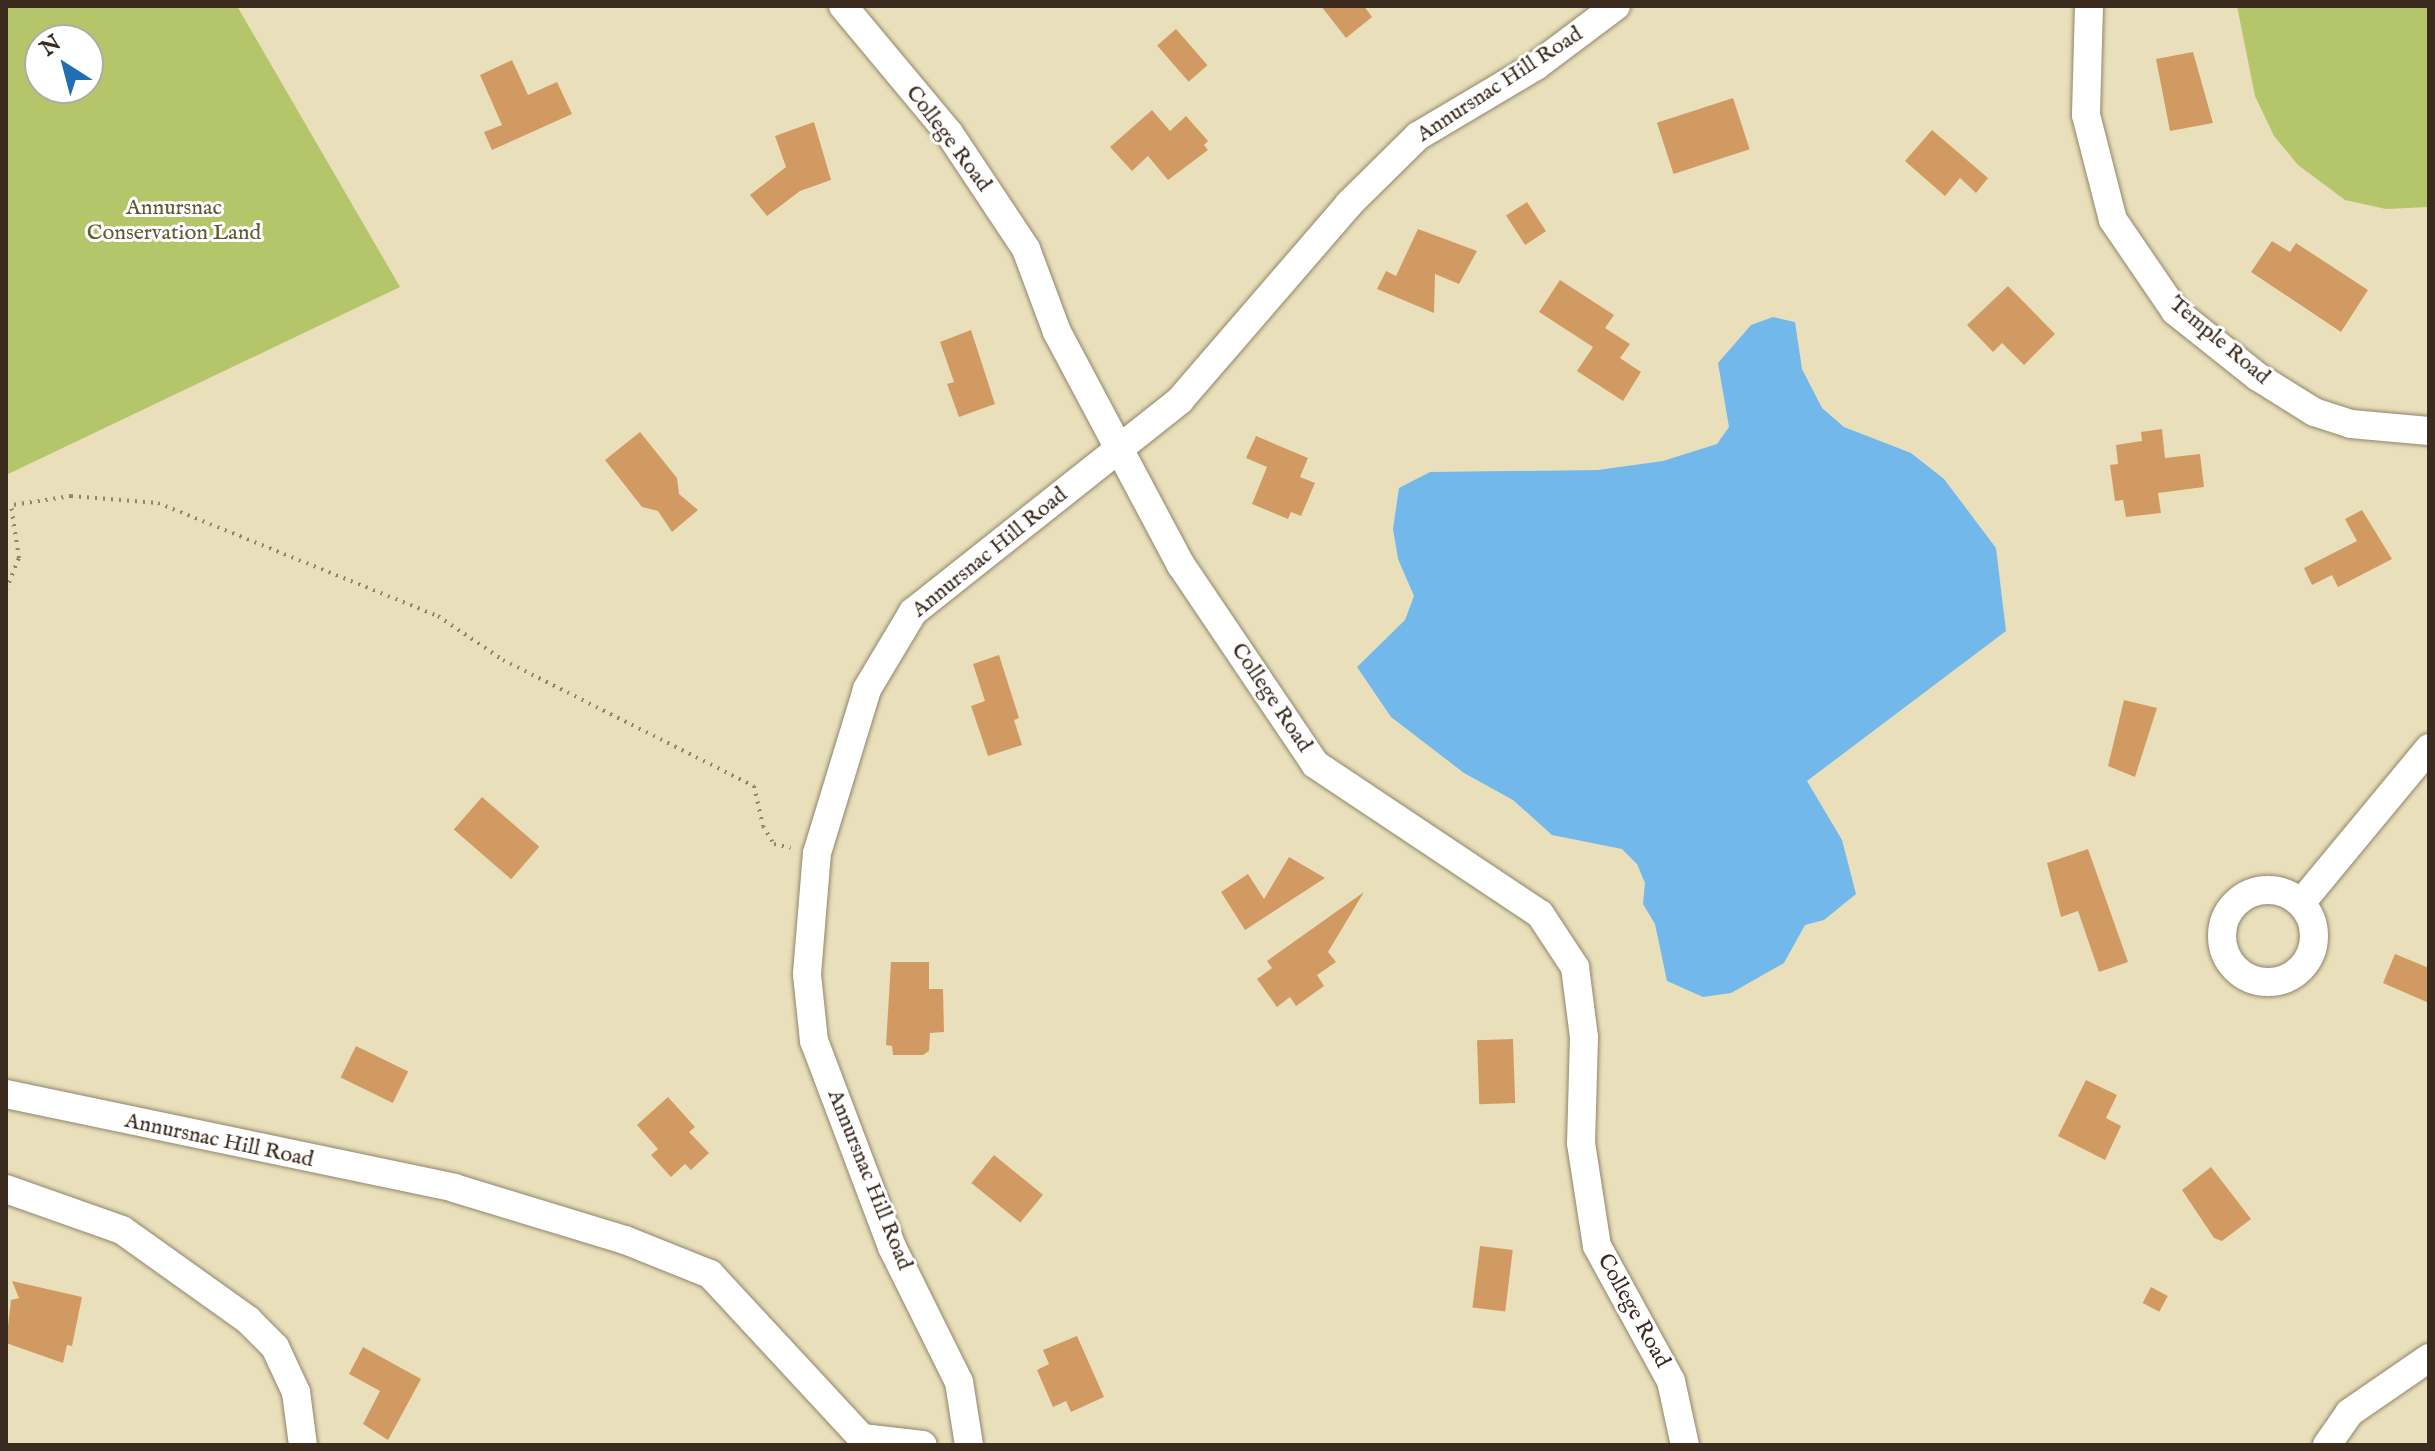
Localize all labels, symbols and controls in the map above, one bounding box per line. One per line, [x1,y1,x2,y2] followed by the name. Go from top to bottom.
[1412,22,1588,148] street label: Annursnac Hill Road
[24,24,104,104] north arrow
[35,29,67,63] text: N
[900,81,996,197] street label: College Road
[87,195,261,246] park label: Annursnac Conservation Land
[2163,291,2275,391] street label: Temple Road
[907,482,1073,624] street label: Annursnac Hill Road
[1225,638,1317,758] street label: College Road
[821,1086,917,1274] street label: Annursnac Hill Road
[122,1108,316,1174] street label: Annursnac Hill Road
[1591,1249,1675,1373] street label: College Road

